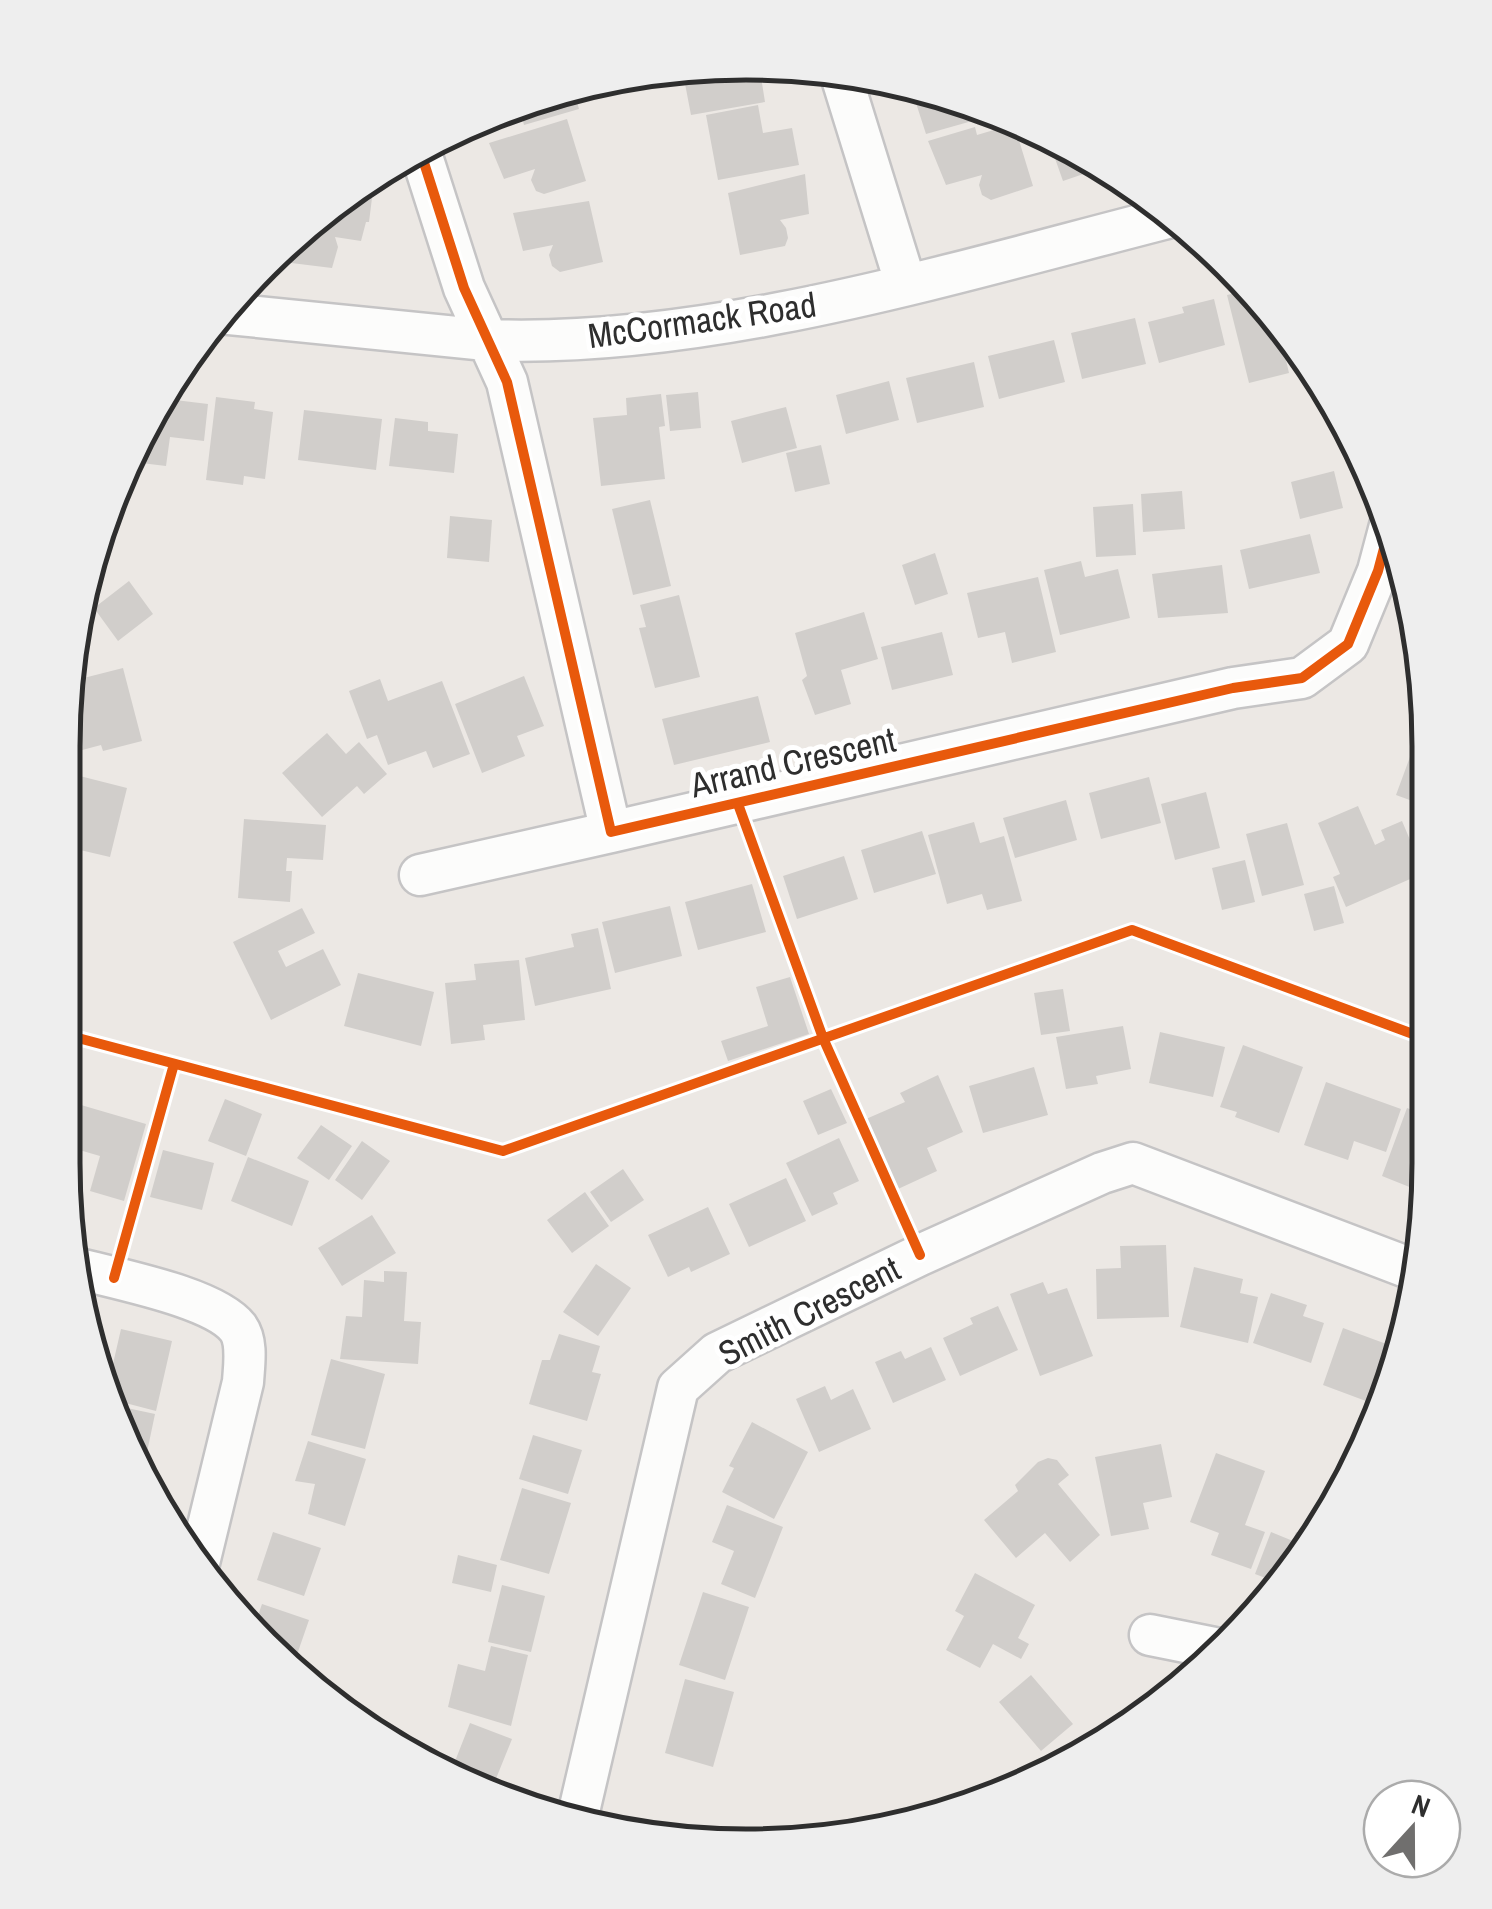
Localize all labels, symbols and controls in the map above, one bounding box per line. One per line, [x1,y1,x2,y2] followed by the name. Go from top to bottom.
[585,281,819,359] street label: McCormack Road
[685,716,900,809] street label: Arrand Crescent
[710,1245,908,1377] street label: Smith Crescent
[1362,1779,1462,1879] north arrow
[1406,1785,1436,1826] text: N

